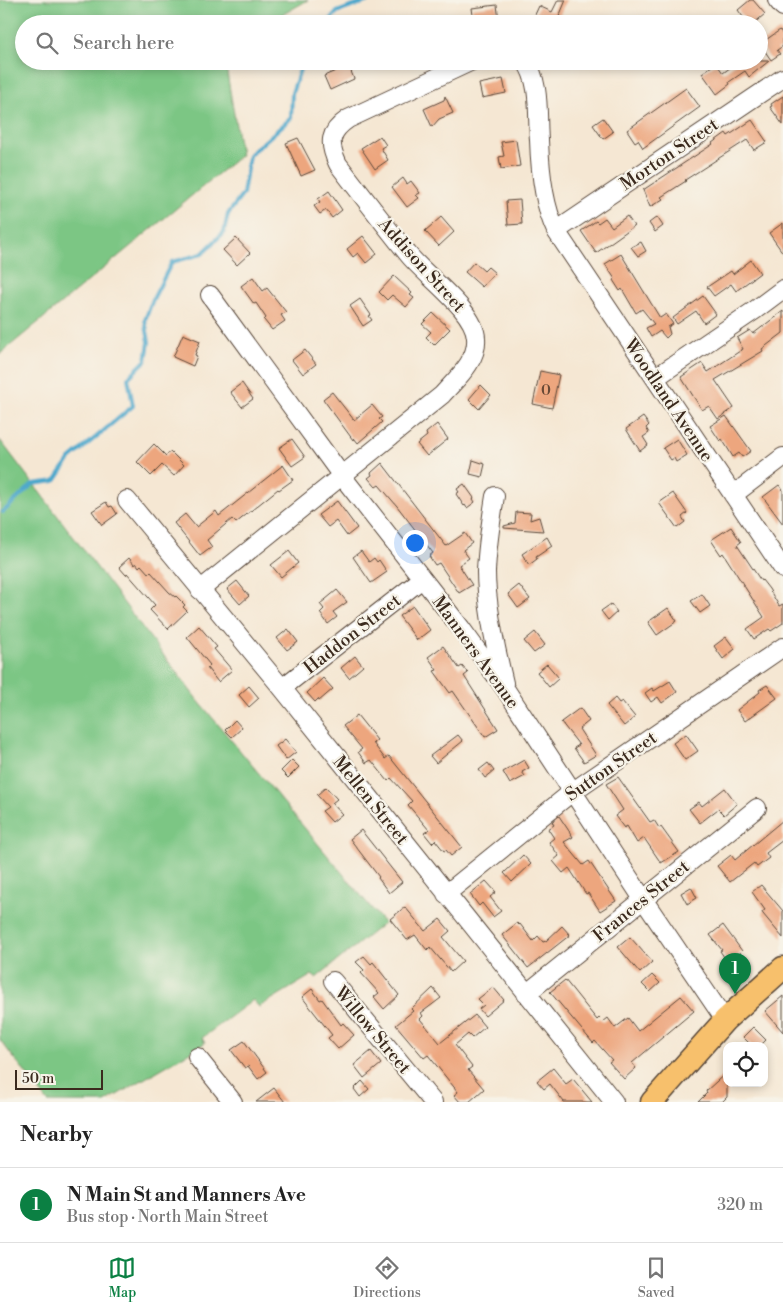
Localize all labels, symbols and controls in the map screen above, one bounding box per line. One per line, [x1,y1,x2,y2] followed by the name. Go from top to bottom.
[15,15,768,70] search box
[33,29,61,57] icon: search
[73,31,174,55] text: Search here
[616,113,723,196] street label: Morton Street
[372,212,471,318] street label: Addison Street
[618,333,718,466] street label: Woodland Avenue
[541,381,551,400] house number: 0
[402,530,428,556] your location
[299,589,406,680] street label: Haddon Street
[427,591,524,713] street label: Manners Avenue
[561,726,662,806] street label: Sutton Street
[328,751,414,850] street label: Mellen Street
[588,855,695,947] street label: Frances Street
[719,953,751,994] pin: 1
[329,981,416,1079] street label: Willow Street
[723,1042,768,1087] map controls
[723,1042,768,1087] button: locate
[15,1067,102,1090] scale bar
[22,1070,54,1088] text: 50 m
[20,1122,93,1148] text: Nearby
[67,1183,306,1207] text: N Main St and Manners Ave
[32,1195,40,1215] text: 1
[717,1195,763,1215] text: 320 m
[67,1207,268,1227] text: Bus stop · North Main Street
[108,1254,136,1302] tab: Map
[353,1254,421,1302] tab: Directions
[638,1254,675,1302] tab: Saved

